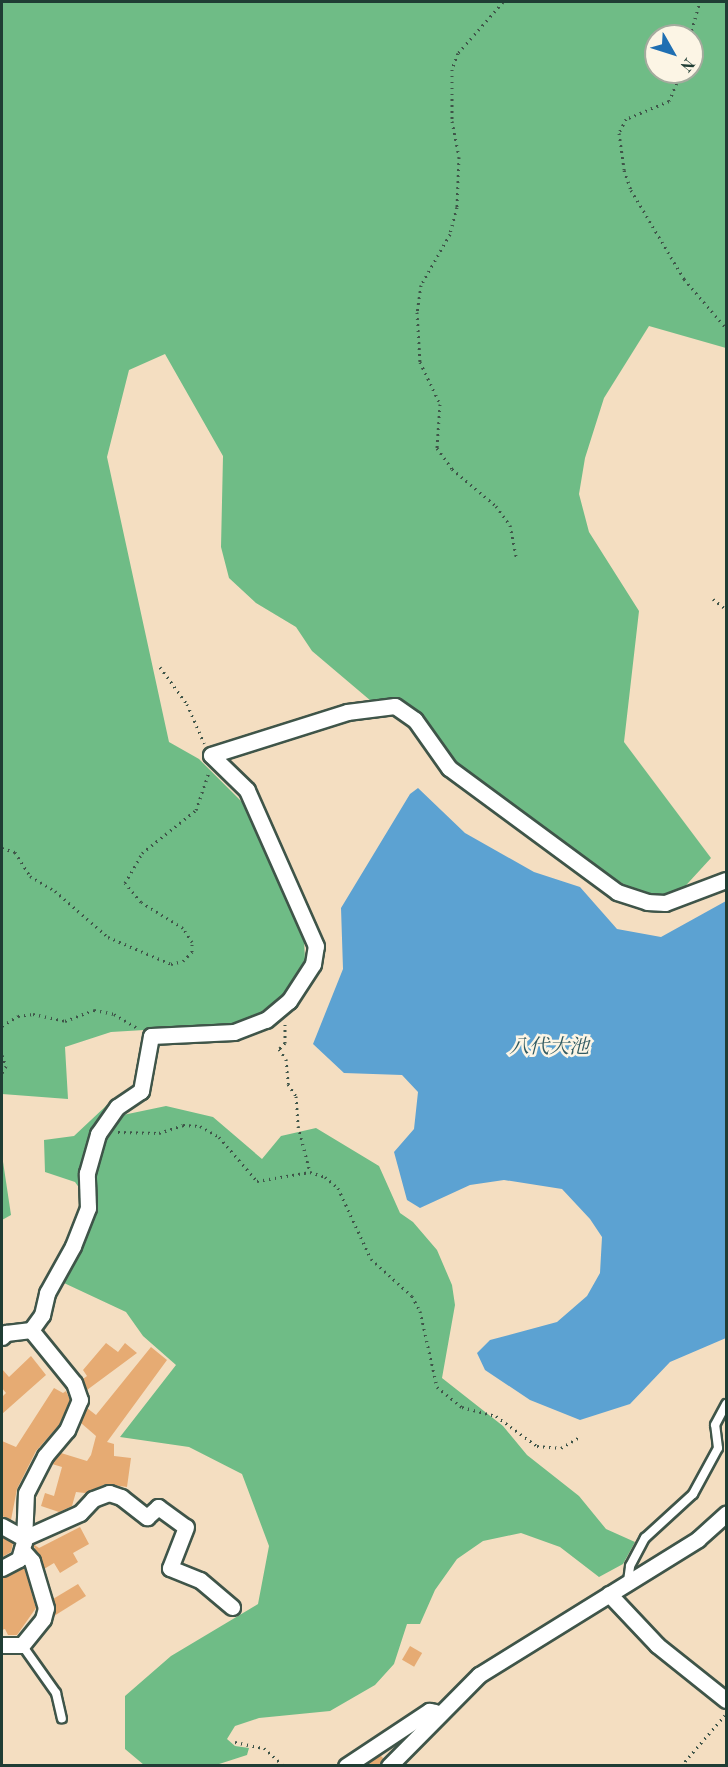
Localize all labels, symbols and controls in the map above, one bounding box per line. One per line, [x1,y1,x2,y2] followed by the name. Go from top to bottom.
[644,24,704,84] north arrow
[676,54,697,74] text: N
[509,1036,589,1060] water label: 八代大池

